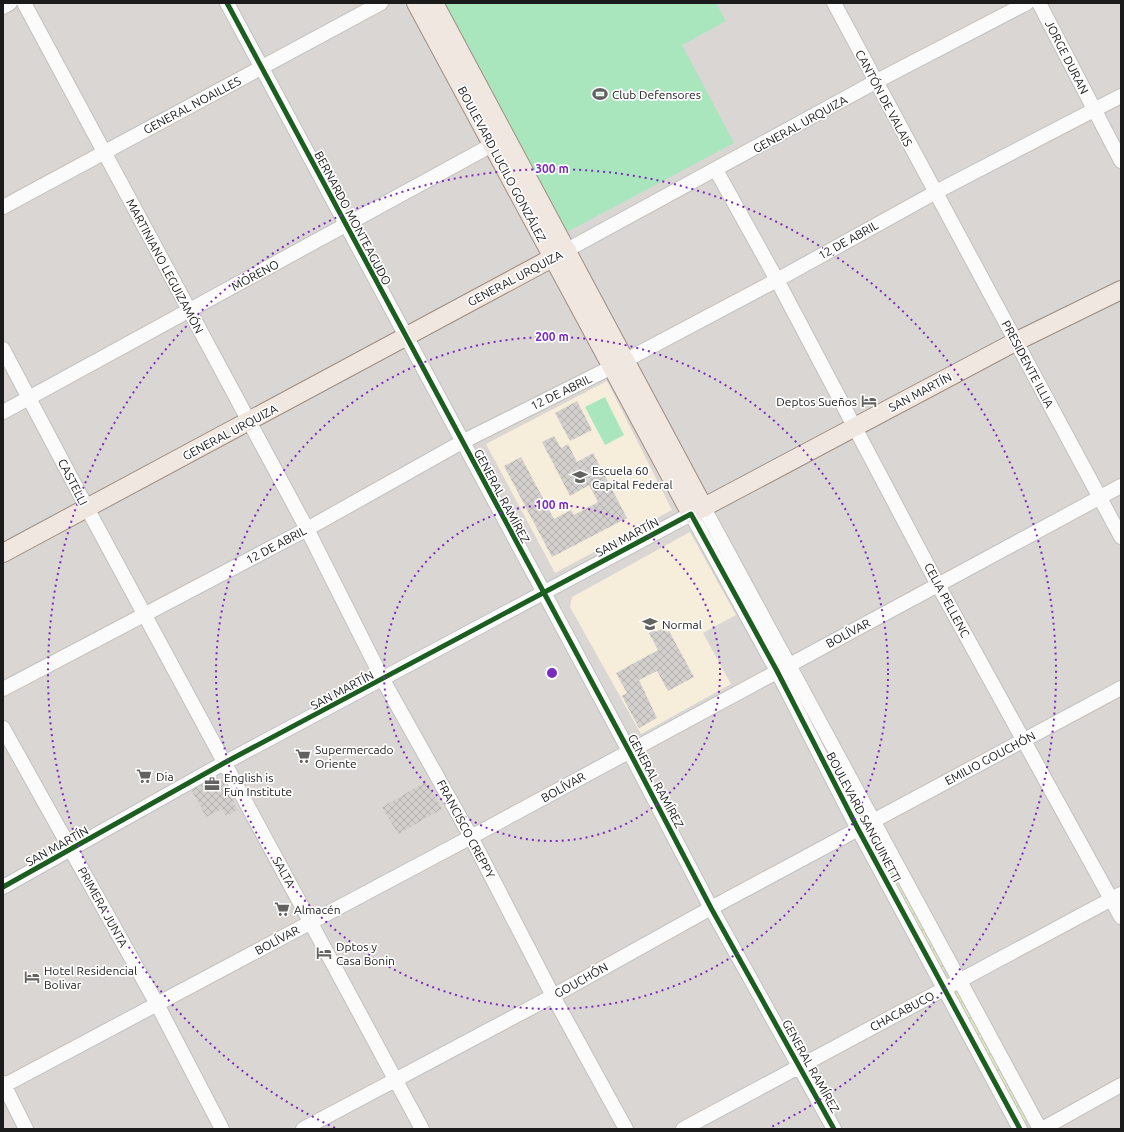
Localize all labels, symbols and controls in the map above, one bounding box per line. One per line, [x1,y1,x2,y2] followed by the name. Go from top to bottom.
[1043,18,1091,96] street label: JORGE DURAN
[853,48,915,148] street label: CANTÓN DE VALAIS
[141,74,243,136] street label: GENERAL NOAILLES
[455,84,549,244] street label: BOULEVARD LUCILO GONZÁLEZ
[591,85,609,103] sports icon: Club Defensores
[612,88,701,101] place label: Club Defensores
[751,93,849,155] street label: GENERAL URQUIZA
[312,149,394,287] street label: BERNARDO MONTEAGUDO
[535,162,569,175] text: 300 m
[124,196,206,336] street label: MARTINIANO LEGUIZAMÓN
[816,218,880,262] street label: 12 DE ABRIL
[465,247,565,308] street label: GENERAL URQUIZA
[229,257,281,293] street label: MORENO
[1000,318,1057,410] street label: PRESIDENTE ILLIA
[535,330,569,343] text: 200 m
[886,370,954,414] street label: SAN MARTÍN
[528,372,594,412] street label: 12 DE ABRIL
[860,392,878,410] hotel icon: Deptos Sueños
[776,395,857,408] place label: Deptos Sueños
[180,401,280,462] street label: GENERAL URQUIZA
[472,447,532,545] street label: GENERAL RAMÍREZ
[56,457,90,507] street label: CASTELLI
[592,464,673,491] place label: Escuela 60 Capital Federal
[571,468,589,486] school or university icon: Escuela 60 Capital Federal
[535,498,569,511] text: 100 m
[593,515,661,559] street label: SAN MARTÍN
[244,524,308,566] street label: 12 DE ABRIL
[922,560,972,640] street label: CELIA PELLENC
[641,615,659,633] school or university icon: Normal
[824,616,873,650] street label: BOLÍVAR
[662,618,702,631] place label: Normal
[545,666,559,680] centre of rings
[308,668,376,712] street label: SAN MARTÍN
[943,729,1037,787] street label: EMILIO GOUCHÓN
[626,732,686,830] street label: GENERAL RAMÍREZ
[315,743,394,770] place label: Supermercado Oriente
[294,747,312,765] supermarket icon: Supermercado Oriente
[824,750,904,884] street label: BOULEVARD SANGUINETTI
[135,767,153,785] supermarket icon: Dia
[539,769,588,804] street label: BOLÍVAR
[156,770,174,783] place label: Dia
[224,771,292,798] place label: English is Fun Institute
[203,775,221,793] office icon: English is Fun Institute
[435,778,497,880] street label: FRANCISCO CREPPY
[23,823,91,869] street label: SAN MARTÍN
[270,854,298,890] street label: SALTA
[76,865,131,950] street label: PRIMERA JUNTA
[273,900,291,918] supermarket icon: Almacén
[294,903,341,916] place label: Almacén
[253,923,302,957] street label: BOLÍVAR
[336,940,395,967] place label: Dptos y Casa Bonin
[315,944,333,962] hotel icon: Dptos y Casa Bonin
[552,960,610,1000] street label: GOUCHÓN
[44,964,137,991] place label: Hotel Residencial Bolivar
[23,968,41,986] hotel icon: Hotel Residencial Bolivar
[868,989,936,1033] street label: CHACABUCO
[780,1017,842,1115] street label: GENERAL RAMÍREZ

